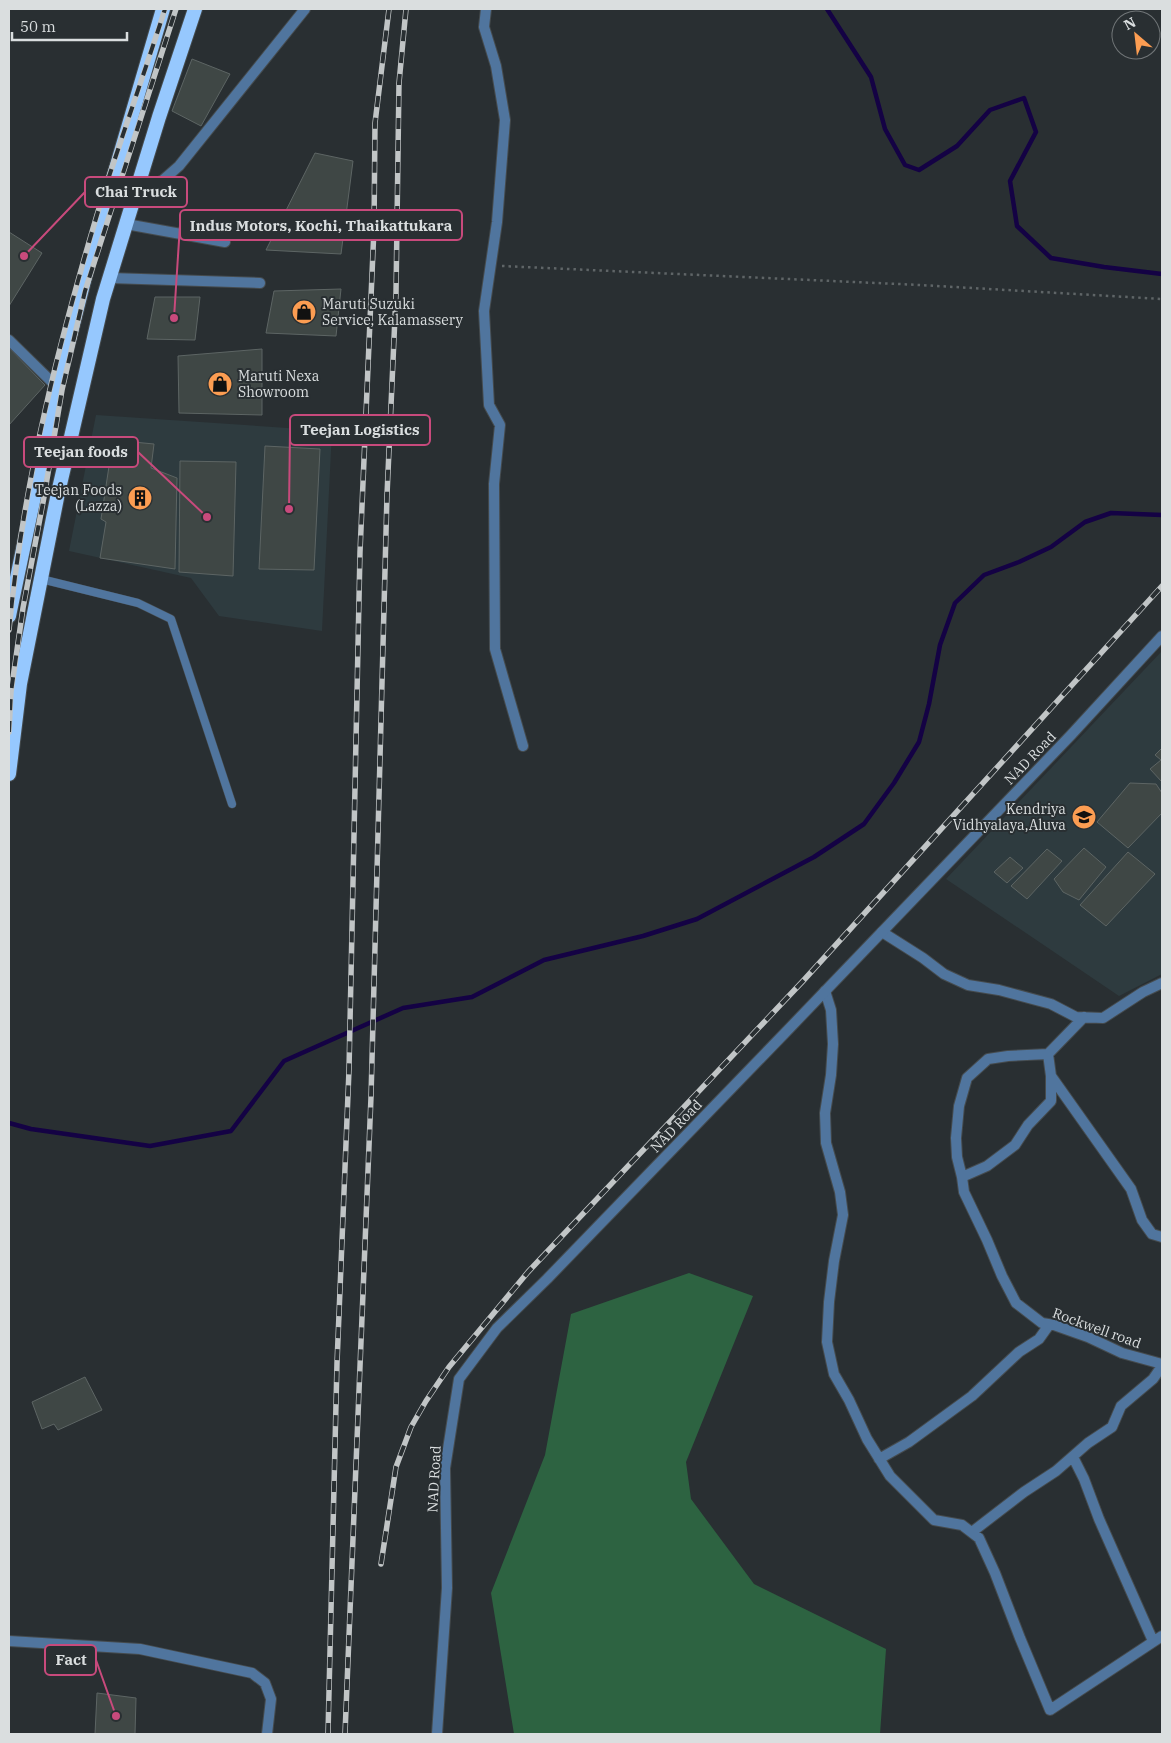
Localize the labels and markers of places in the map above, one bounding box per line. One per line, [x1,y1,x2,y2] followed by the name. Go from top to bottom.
[85,177,187,207] callout: Chai Truck
[180,210,462,240] callout: Indus Motors, Kochi, Thaikattukara
[322,295,463,329] place label: Maruti Suzuki Service, Kalamassery
[291,299,317,325] shop icon: Maruti Suzuki Service, Kalamassery
[238,367,320,401] place label: Maruti Nexa Showroom
[207,371,233,397] shop icon: Maruti Nexa Showroom
[290,415,430,445] callout: Teejan Logistics
[24,437,138,467] callout: Teejan foods
[35,481,122,515] place label: Teejan Foods (Lazza)
[127,485,153,511] building icon: Teejan Foods (Lazza)
[953,800,1066,834] place label: Kendriya Vidhyalaya,Aluva
[1071,804,1097,830] school or university icon: Kendriya Vidhyalaya,Aluva
[45,1645,96,1675] callout: Fact

